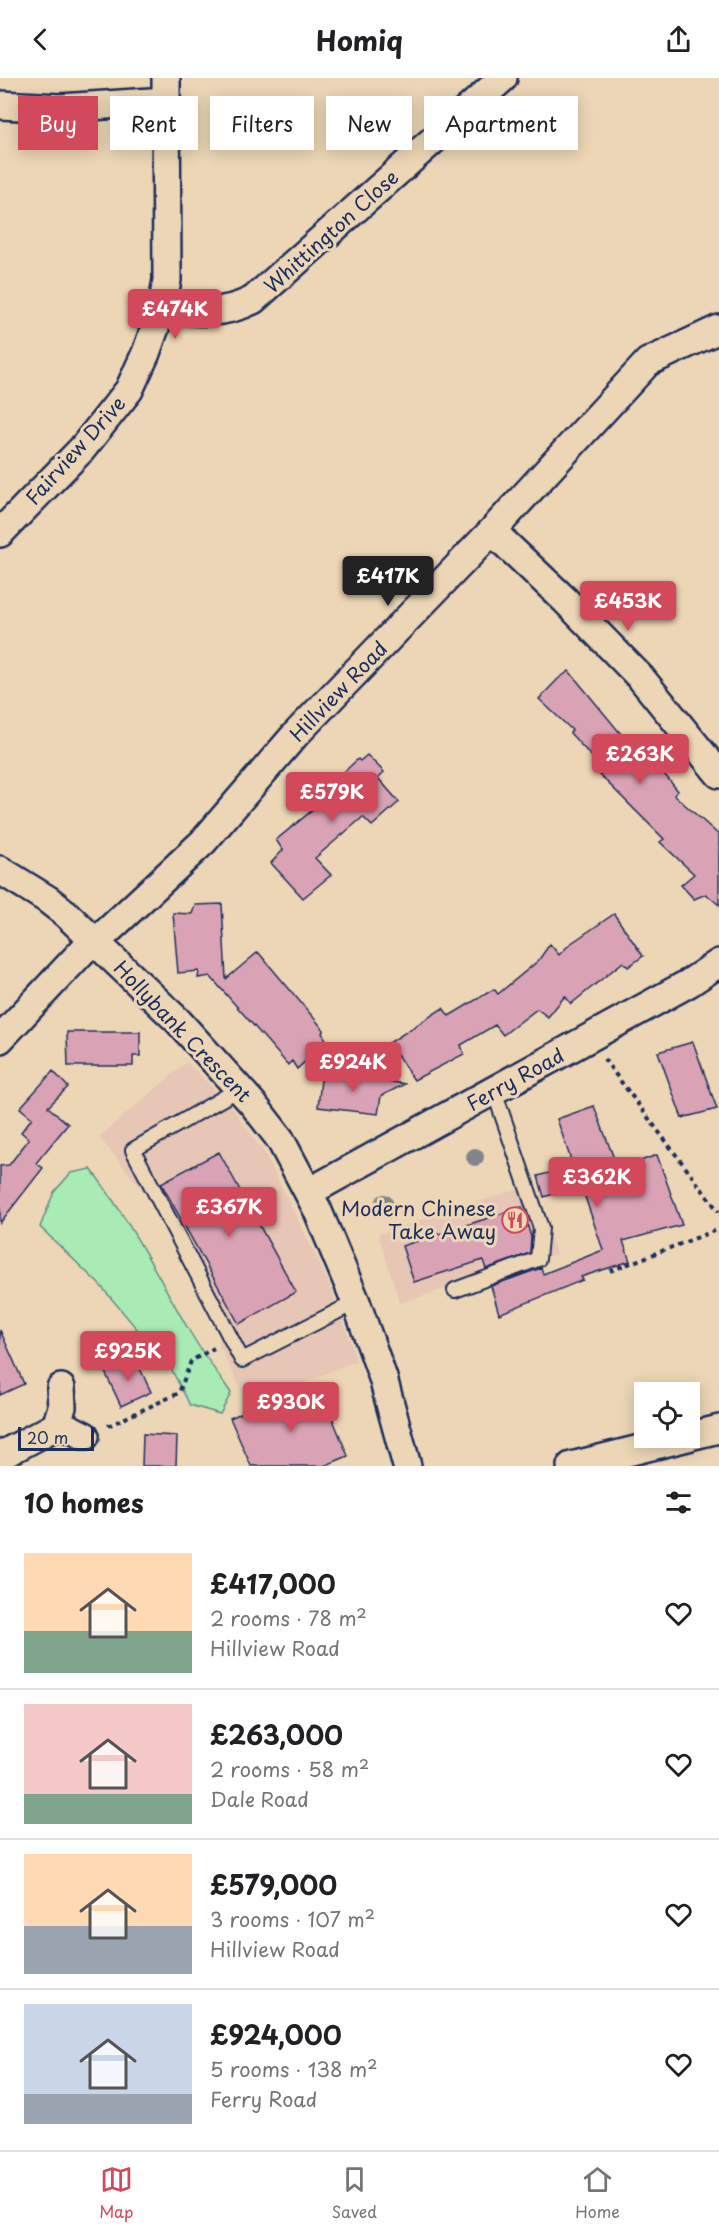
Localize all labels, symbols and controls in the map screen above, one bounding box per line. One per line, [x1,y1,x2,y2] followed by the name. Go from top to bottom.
[316,19,403,60] text: Homiq
[24,23,57,56] icon: back
[662,23,695,56] icon: share
[18,96,98,150] chip: Buy
[110,96,198,150] chip: Rent
[210,96,314,150] chip: Filters
[326,96,412,150] chip: New
[424,96,578,150] chip: Apartment
[257,162,405,300] street label: Whittington Close
[133,289,217,340] pin: £474K
[142,293,208,323] text: £474K
[18,389,132,511] street label: Fairview Drive
[346,556,430,607] pin: £417K
[357,560,419,590] text: £417K
[586,581,670,632] pin: £453K
[594,585,662,615] text: £453K
[282,634,394,748] street label: Hillview Road
[598,734,682,785] pin: £263K
[606,738,674,768] text: £263K
[290,772,374,823] pin: £579K
[300,776,364,806] text: £579K
[107,953,259,1109] street label: Hollybank Crescent
[461,1040,569,1118] street label: Ferry Road
[311,1042,395,1093] pin: £924K
[319,1046,387,1076] text: £924K
[555,1157,639,1208] pin: £362K
[562,1161,632,1191] text: £362K
[187,1187,271,1238] pin: £367K
[196,1191,262,1221] text: £367K
[341,1193,496,1246] place label: Modern Chinese Take Away
[500,1205,530,1235] restaurant icon: Modern Chinese Take Away
[86,1331,170,1382] pin: £925K
[94,1335,162,1365] text: £925K
[249,1382,333,1433] pin: £930K
[634,1382,700,1448] map controls
[634,1382,700,1448] button: locate
[257,1386,325,1416] text: £930K
[18,1424,94,1452] scale bar
[27,1425,68,1449] text: 20 m
[24,1483,144,1522] text: 10 homes
[662,1486,695,1519] icon: filters
[210,1564,336,1603] text: £417,000
[72,1577,144,1649] icon: home
[662,1597,695,1630] icon: heart
[210,1603,367,1633] text: 2 rooms · 78 m²
[210,1633,340,1663] text: Hillview Road
[210,1715,343,1754] text: £263,000
[72,1728,144,1800] icon: home
[662,1748,695,1781] icon: heart
[210,1754,369,1784] text: 2 rooms · 58 m²
[210,1784,309,1814] text: Dale Road
[210,1865,337,1904] text: £579,000
[72,1878,144,1950] icon: home
[662,1898,695,1931] icon: heart
[210,1904,375,1934] text: 3 rooms · 107 m²
[210,1934,340,1964] text: Hillview Road
[210,2015,342,2054] text: £924,000
[72,2028,144,2100] icon: home
[662,2048,695,2081] icon: heart
[210,2054,378,2084] text: 5 rooms · 138 m²
[210,2084,317,2114] text: Ferry Road
[99,2163,133,2223] tab: Map
[332,2163,377,2223] tab: Saved
[575,2163,620,2223] tab: Home

